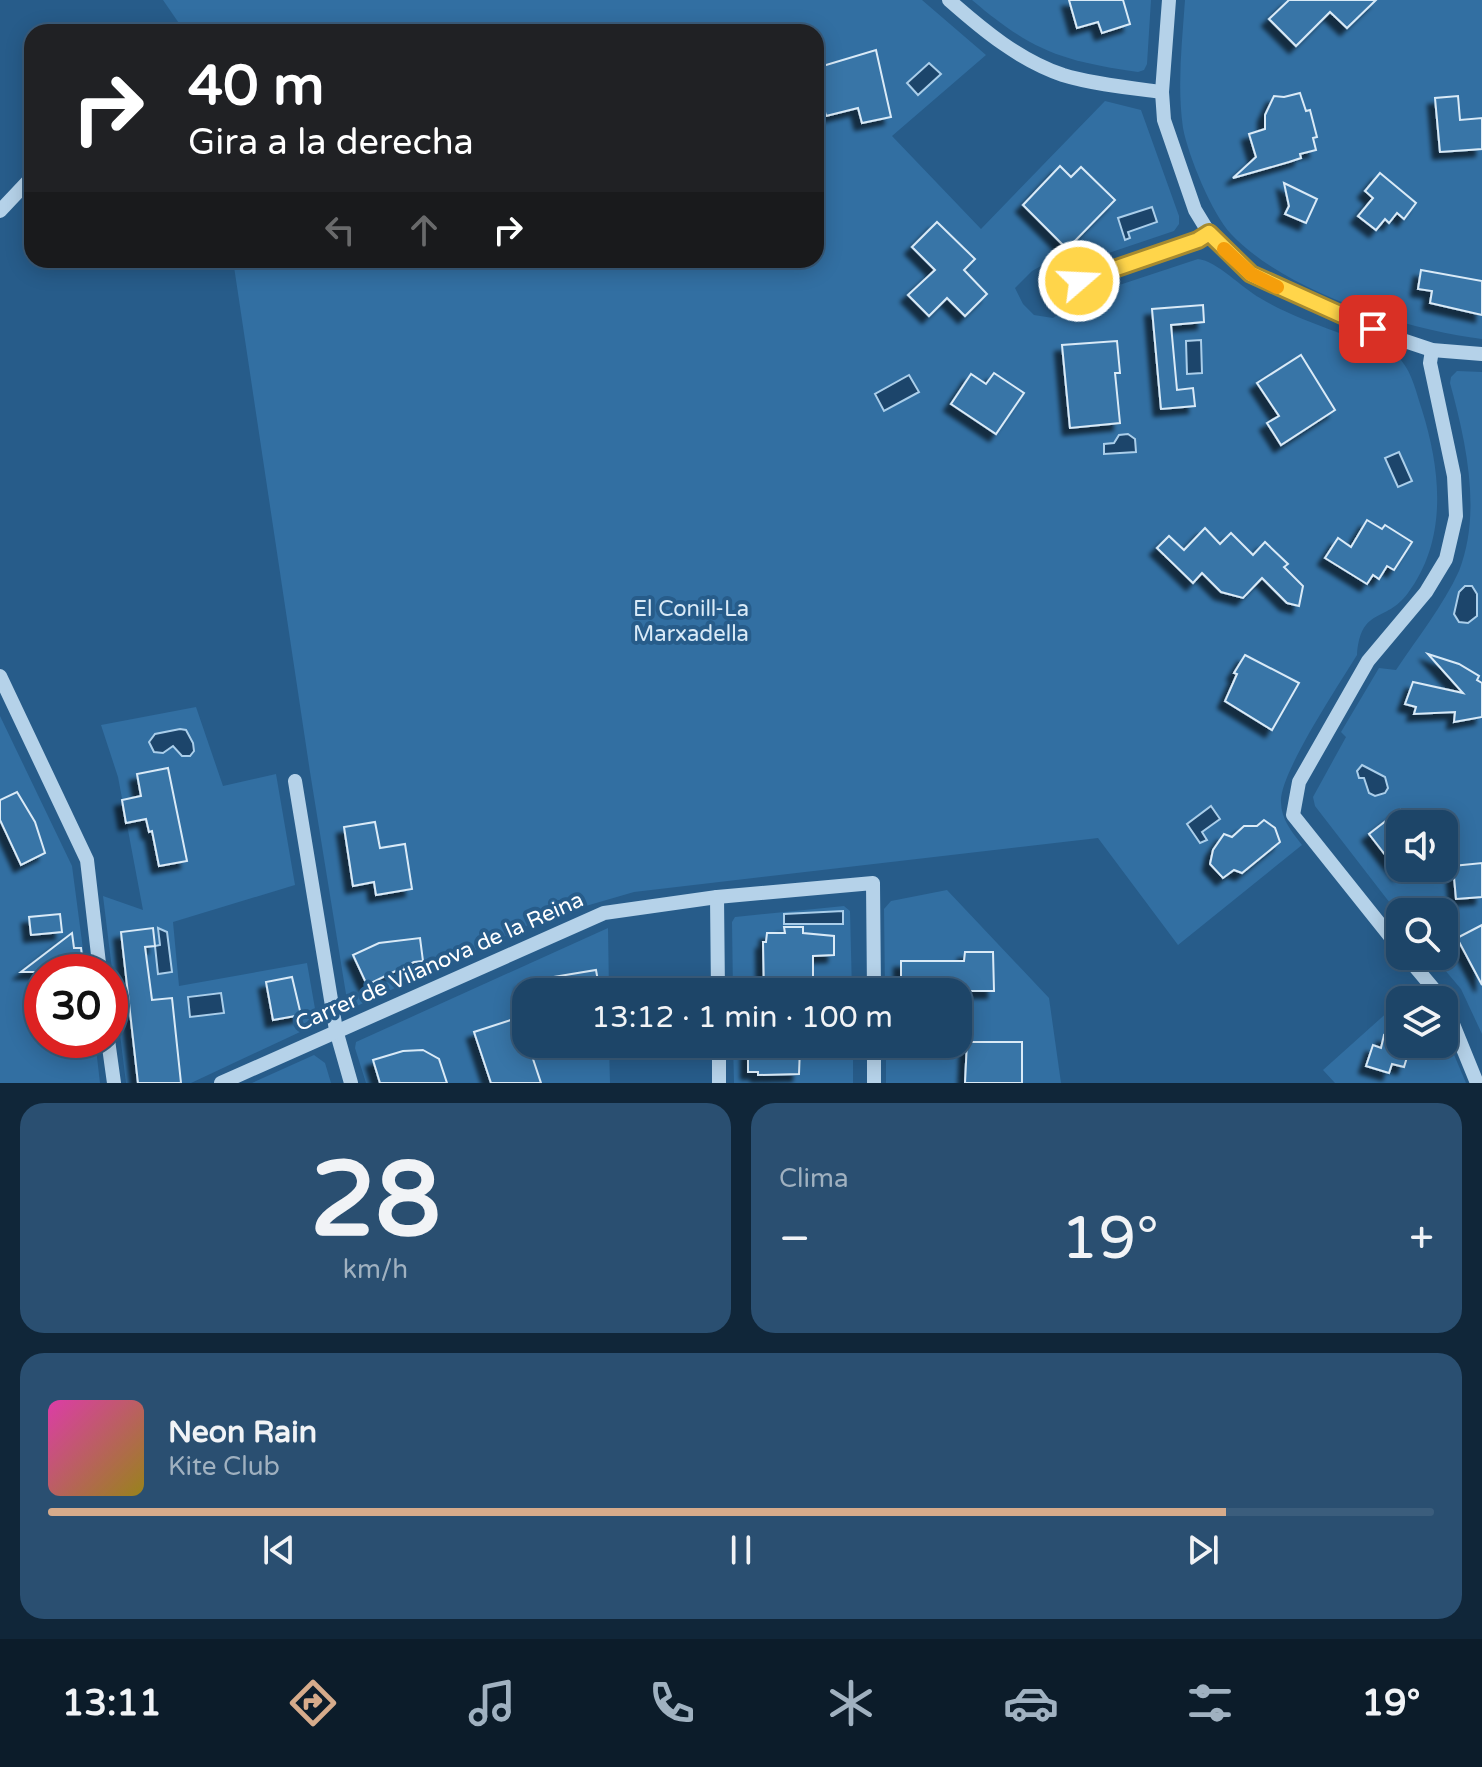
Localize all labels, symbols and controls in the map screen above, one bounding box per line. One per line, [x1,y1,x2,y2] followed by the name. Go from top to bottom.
[188,53,324,120] text: 40 m
[56,56,160,160] icon: right
[188,121,474,164] text: Gira a la derecha
[318,208,362,252] icon: left
[402,208,446,252] icon: ahead
[486,208,530,252] icon: right
[1037,239,1121,323] position arrow
[1339,295,1407,363] pin
[1351,307,1395,351] icon: arrive
[633,596,749,647] park label: El Conill-La Marxadella
[1386,810,1458,1058] map controls
[1386,810,1458,882] button: sound
[291,887,587,1037] street label: Carrer de Vilanova de la Reina
[1386,898,1458,970] button: search
[24,954,128,1058] speed limit sign: 30
[1386,986,1458,1058] button: layers
[591,999,893,1036] text: 13:12 · 1 min · 100 m
[310,1139,441,1264] text: 28
[779,1163,849,1194] text: Clima
[1061,1203,1159,1275] text: 19°
[779,1213,810,1266] text: −
[1409,1213,1434,1266] text: +
[343,1254,408,1285] text: km/h
[168,1414,317,1451] text: Neon Rain
[168,1451,280,1482] text: Kite Club
[257,1528,301,1572] icon: previous
[719,1528,763,1572] icon: pause
[1181,1528,1225,1572] icon: next
[285,1675,341,1731] icon: directions
[464,1675,520,1731] icon: music
[644,1675,700,1731] icon: phone
[823,1675,879,1731] icon: climate
[1003,1675,1059,1731] icon: car
[1182,1675,1238,1731] icon: filters
[62,1682,162,1725] text: 13:11
[1361,1682,1420,1725] text: 19°

